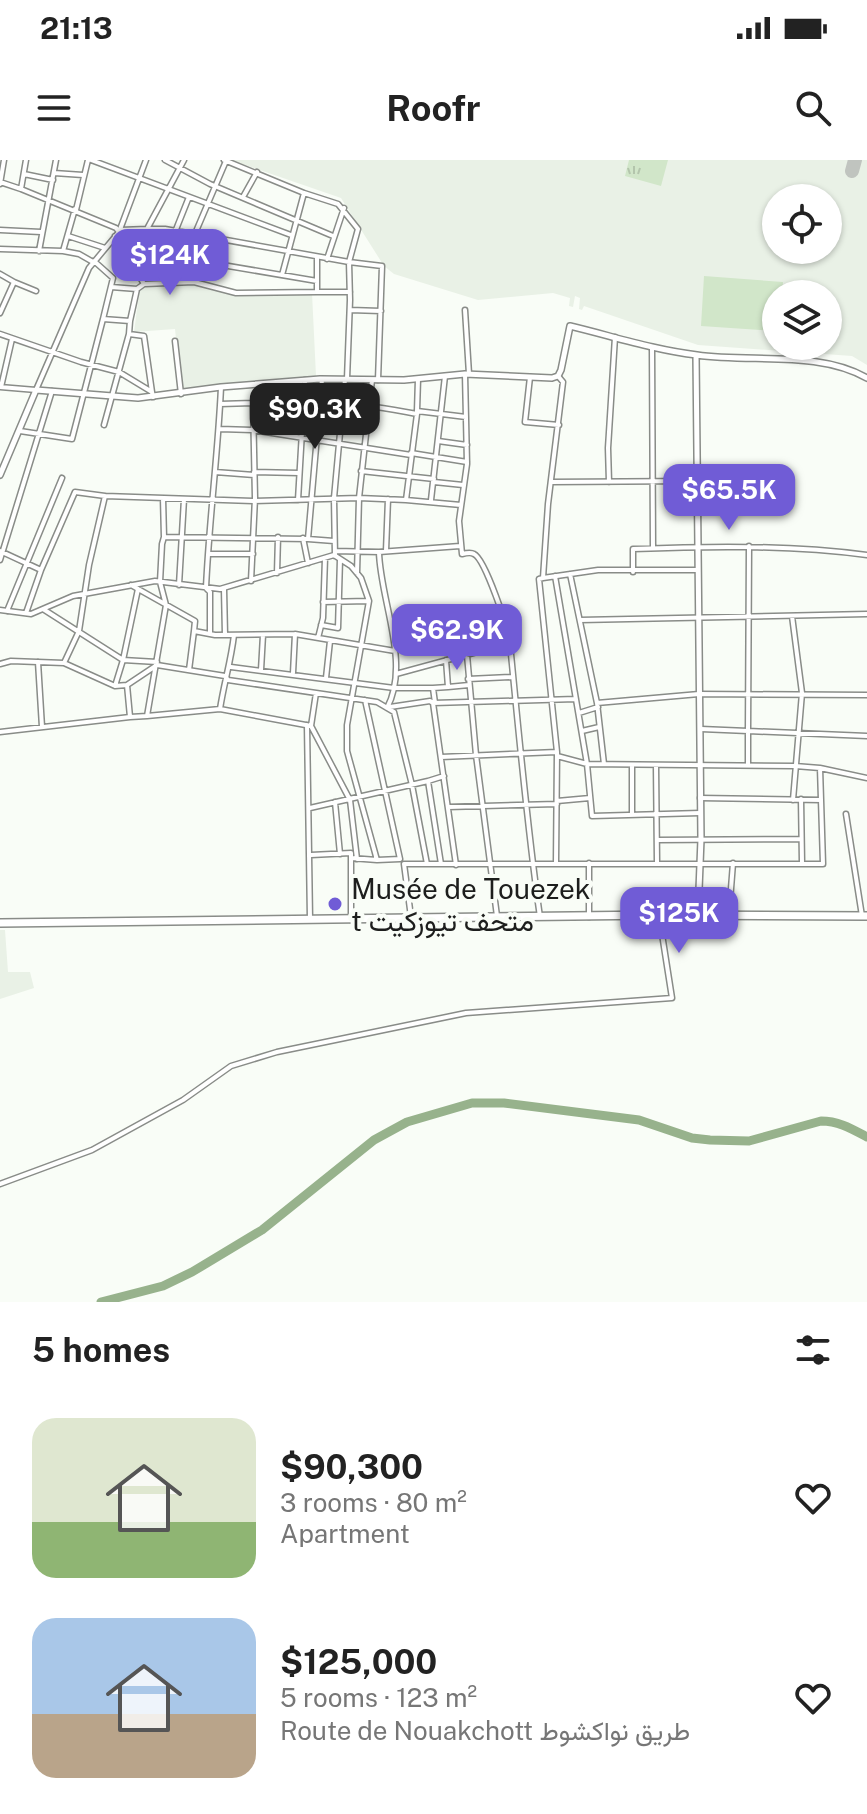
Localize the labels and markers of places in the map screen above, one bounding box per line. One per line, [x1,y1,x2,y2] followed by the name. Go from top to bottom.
[114,229,226,297] pin: $124K
[250,383,380,451] pin: $90.3K
[664,464,794,532] pin: $65.5K
[392,604,522,672] pin: $62.9K
[351,872,591,939] place label: Musée de Touezek t متحف تيوزكيت
[623,887,735,955] pin: $125K
[326,895,344,913] marker: Musée de Touezek t متحف تيوزكيت

